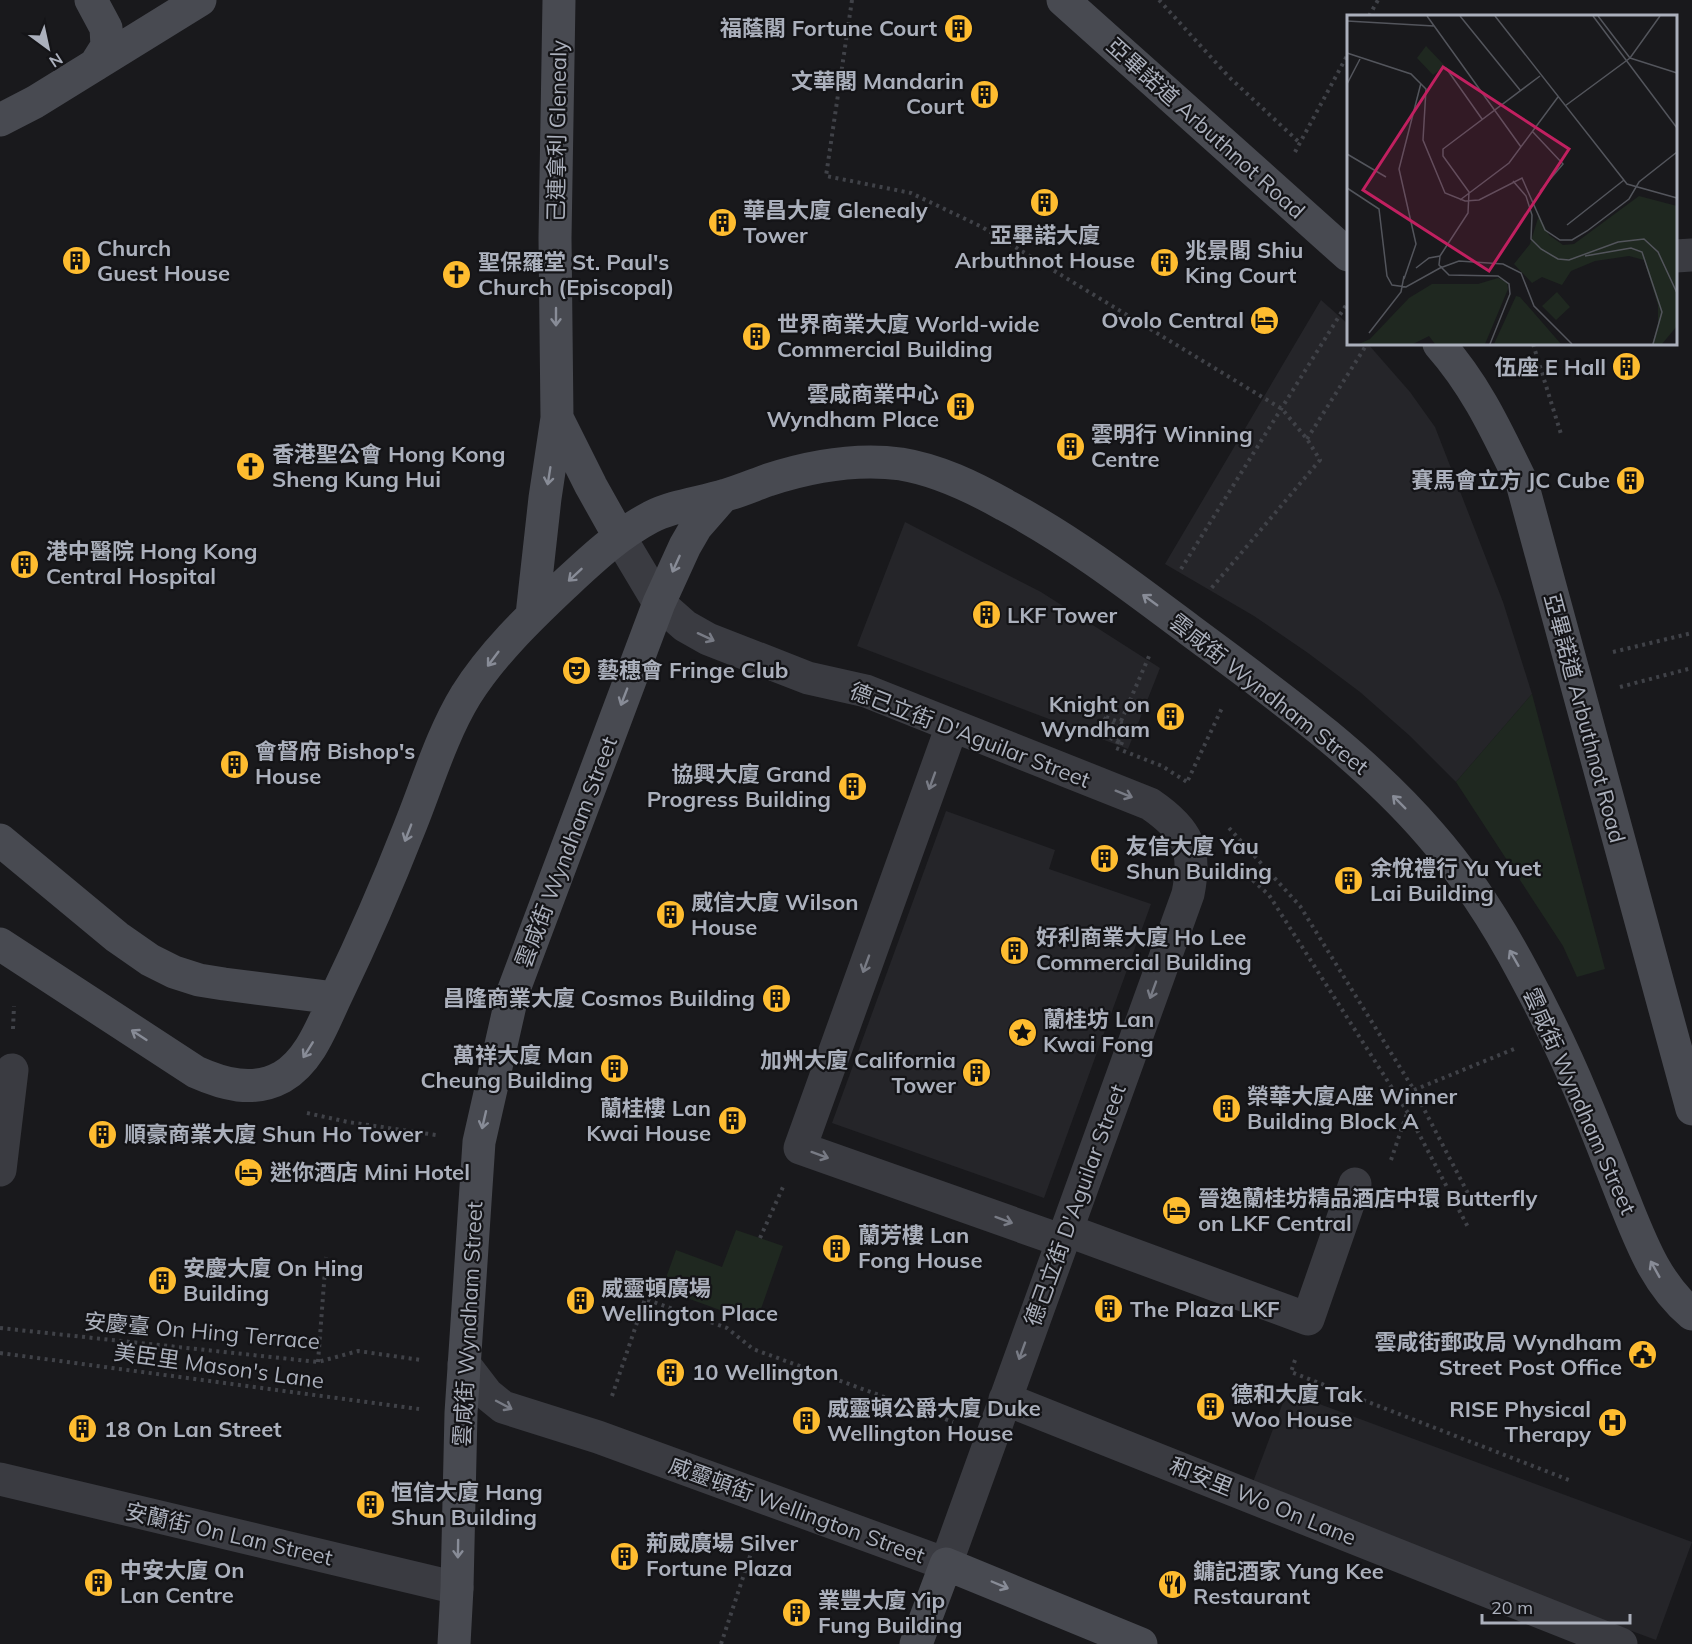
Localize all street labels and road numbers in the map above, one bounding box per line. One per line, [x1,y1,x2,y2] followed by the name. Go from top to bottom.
[1101,32,1311,224] street label: 亞畢諾道 Arbuthnot Road
[541,39,573,222] street label: 己連拿利 Glenealy
[1538,590,1632,846] street label: 亞畢諾道 Arbuthnot Road
[1164,607,1375,781] street label: 雲咸街 Wyndham Street
[846,676,1094,794] street label: 德己立街 D'Aguilar Street
[509,732,623,972] street label: 雲咸街 Wyndham Street
[1517,983,1643,1219] street label: 雲咸街 Wyndham Street
[1018,1080,1132,1330] street label: 德己立街 D'Aguilar Street
[448,1200,488,1447] street label: 雲咸街 Wyndham Street
[83,1307,321,1355] street label: 安慶臺 On Hing Terrace
[112,1337,326,1395] street label: 美臣里 Mason's Lane
[665,1451,929,1569] street label: 威靈頓街 Wellington Street
[1166,1451,1360,1551] street label: 和安里 Wo On Lane
[123,1497,336,1572] street label: 安蘭街 On Lan Street

